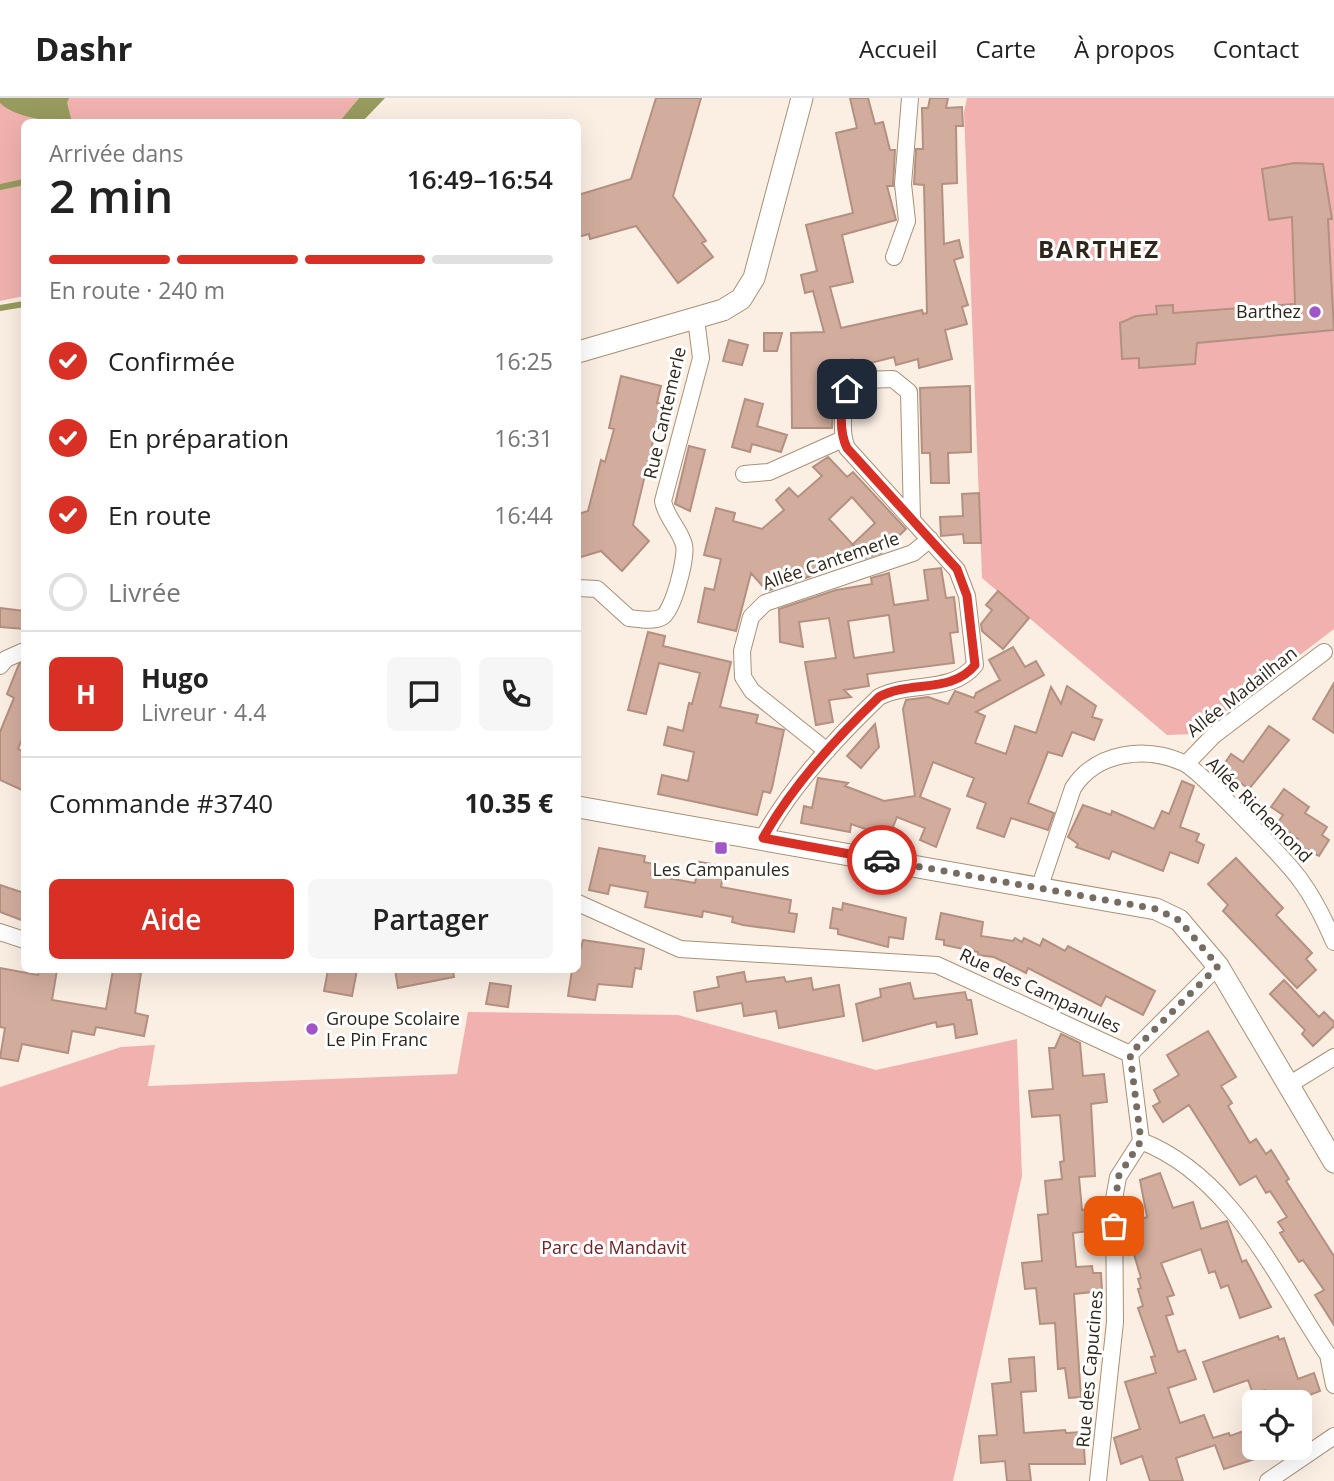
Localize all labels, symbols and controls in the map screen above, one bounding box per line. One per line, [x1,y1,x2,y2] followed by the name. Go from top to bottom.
[35,26,132,71] text: Dashr
[859,32,938,65] text: Accueil
[976,32,1036,65] text: Carte
[1074,32,1175,65] text: À propos
[1213,32,1299,65] text: Contact
[49,137,183,169] text: Arrivée dans
[407,161,553,197] text: 16:49–16:54
[49,164,173,226] text: 2 min
[1038,232,1160,265] district label: BARTHEZ
[49,274,225,306] text: En route · 240 m
[1236,299,1301,323] place label: Barthez
[1307,304,1323,320] marker: Barthez
[49,342,87,380] icon: check
[108,343,235,379] text: Confirmée
[637,344,691,481] street label: Rue Cantemerle
[494,345,553,377] text: 16:25
[817,359,877,419] pin
[828,370,866,408] icon: home
[49,419,87,457] icon: check
[108,420,289,456] text: En préparation
[494,422,553,454] text: 16:31
[49,496,87,534] icon: check
[108,497,211,533] text: En route
[494,499,553,531] text: 16:44
[759,525,902,595] street label: Allée Cantemerle
[108,574,181,610] text: Livrée
[1181,641,1301,742] street label: Allée Madailhan
[387,657,461,731] button: chat
[479,657,553,731] button: phone
[141,660,209,696] text: Hugo
[76,676,96,712] text: H
[141,696,266,728] text: Livreur · 4.4
[1202,751,1318,867] street label: Allée Richemond
[49,785,273,821] text: Commande #3740
[465,785,553,821] text: 10.35 €
[847,825,917,895] courier
[713,840,729,856] marker: Les Campanules
[863,841,901,879] icon: car
[652,857,790,881] place label: Les Campanules
[49,879,294,959] button: Aide
[308,879,553,959] button: Partager
[956,942,1125,1038] street label: Rue des Campanules
[326,1006,460,1051] place label: Groupe Scolaire Le Pin Franc
[304,1021,320,1037] marker: Groupe Scolaire Le Pin Franc
[1084,1196,1144,1256] pin
[1095,1207,1133,1245] icon: bag
[541,1235,687,1259] park label: Parc de Mandavit
[1070,1289,1108,1448] street label: Rue des Capucines
[1242,1390,1312,1460] map controls
[1242,1390,1312,1460] button: locate

